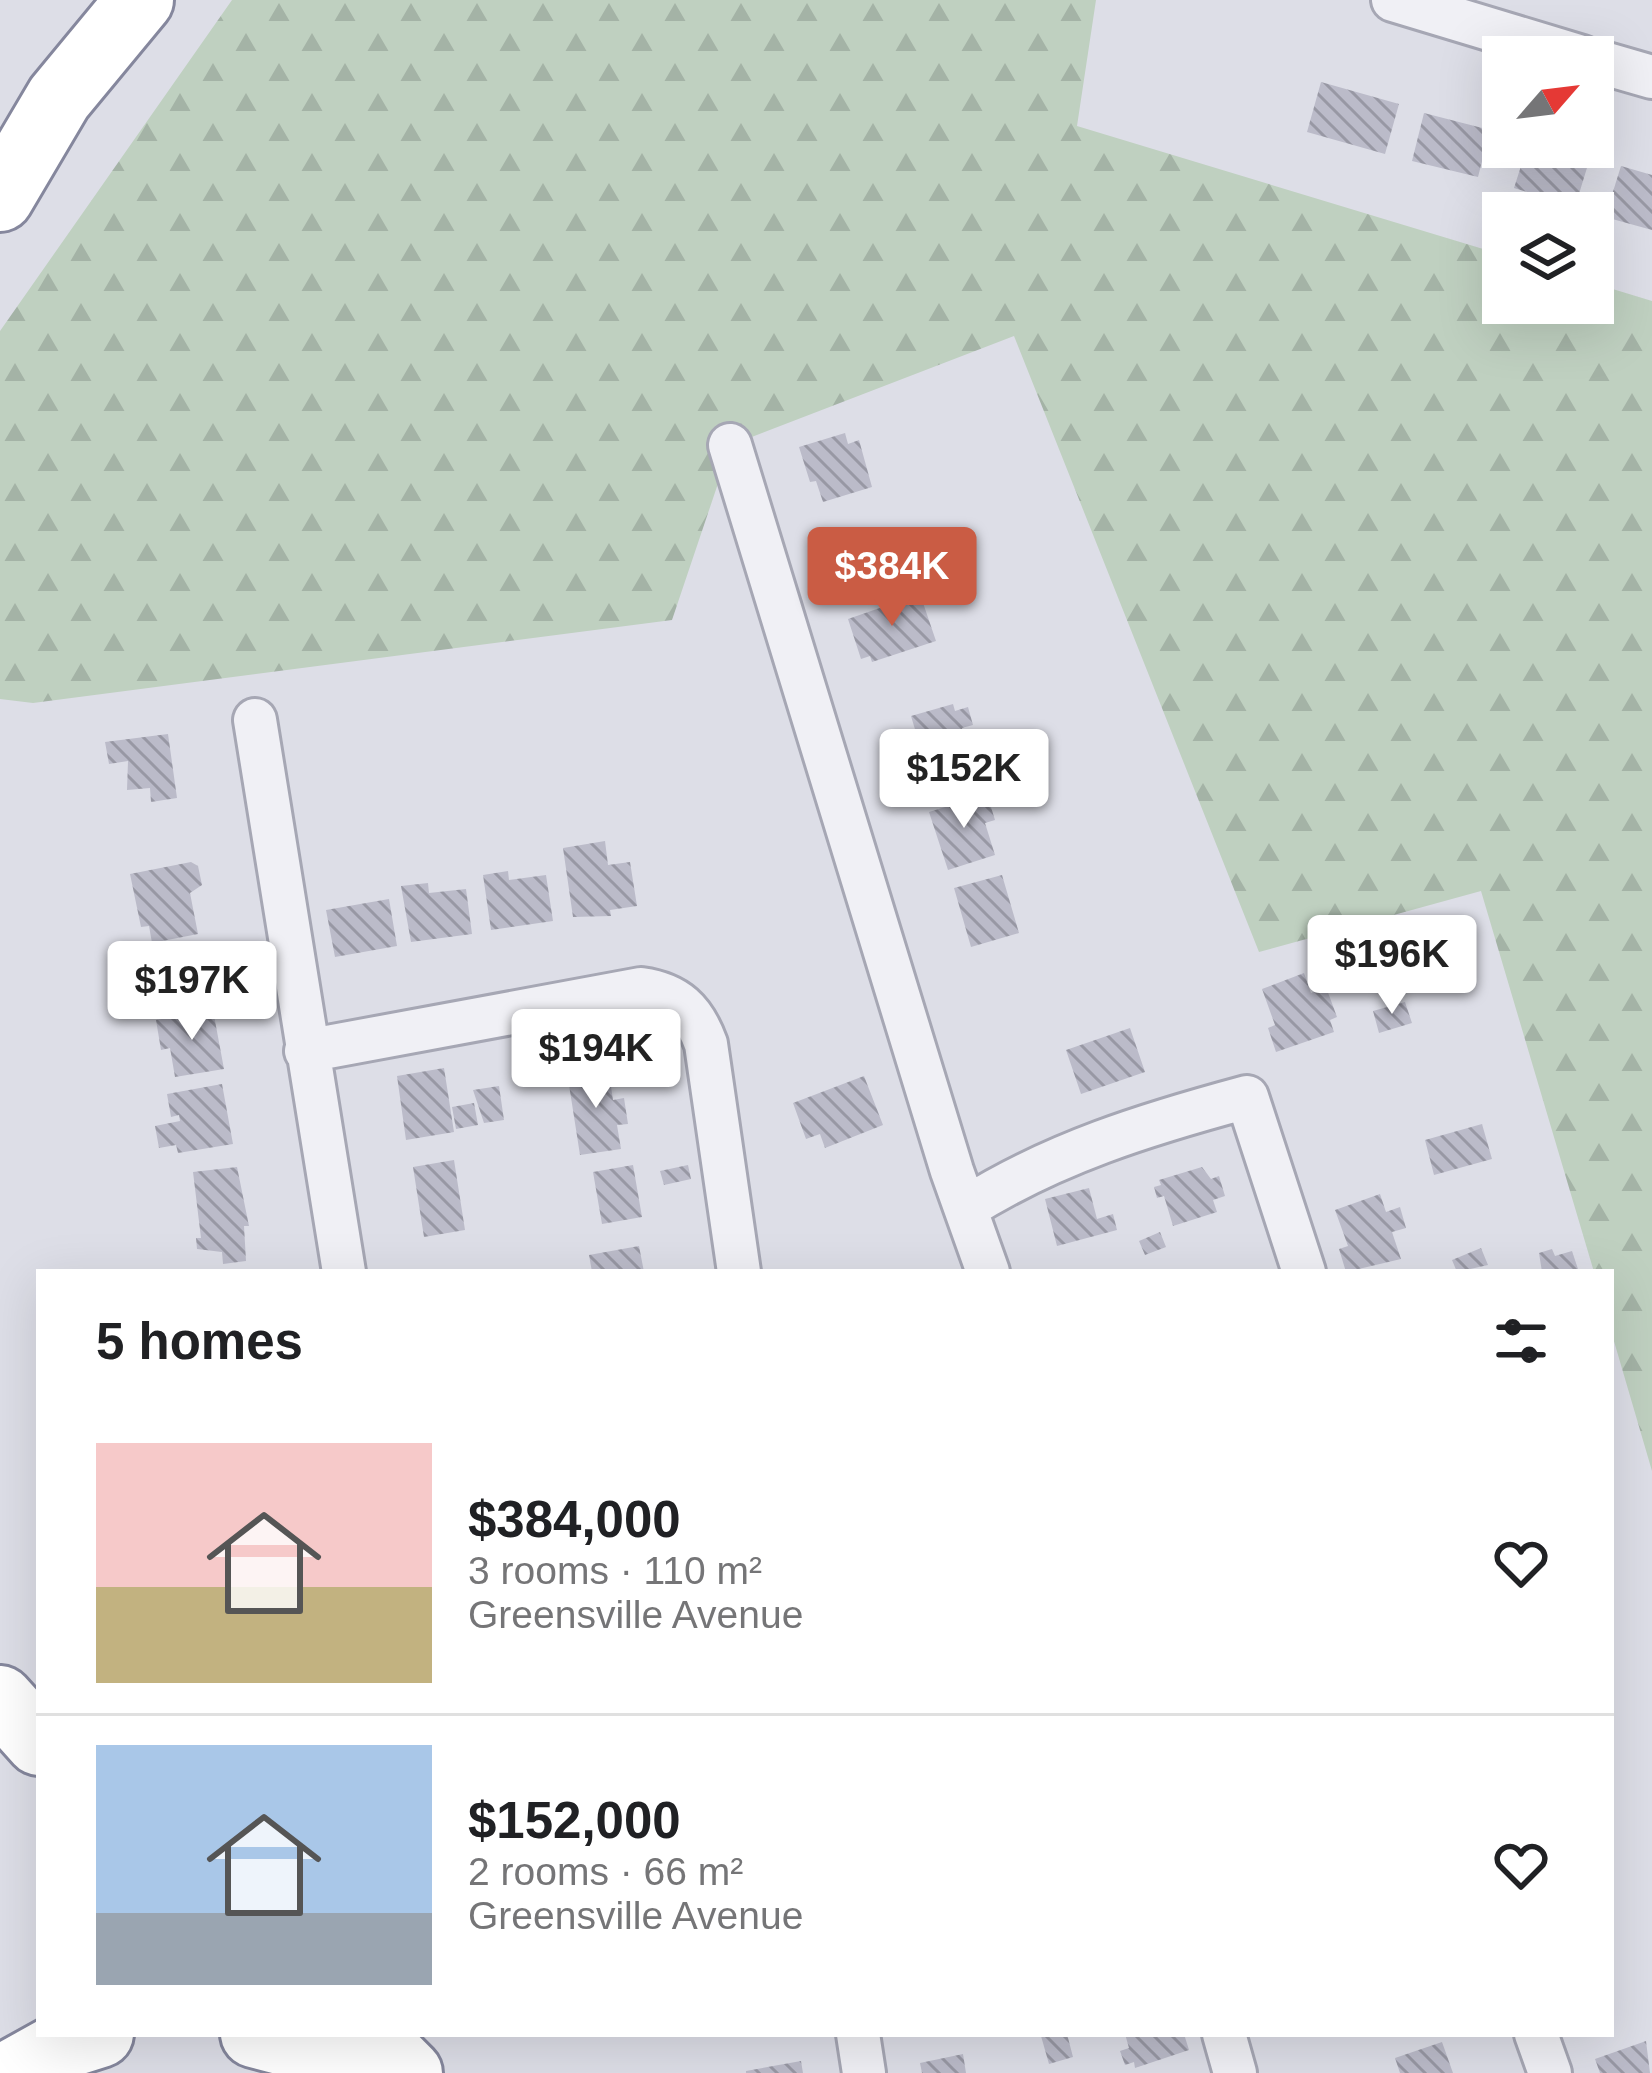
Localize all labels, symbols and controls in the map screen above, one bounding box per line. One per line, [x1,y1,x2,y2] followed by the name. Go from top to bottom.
[1482,36,1614,168] north arrow
[1482,36,1614,324] map controls
[1482,192,1614,324] button: layers
[808,527,976,629] pin: $384K
[835,544,949,587] text: $384K
[880,729,1048,831] pin: $152K
[907,746,1021,789] text: $152K
[1308,915,1476,1017] pin: $196K
[1335,932,1449,975] text: $196K
[108,941,276,1043] pin: $197K
[135,958,249,1001] text: $197K
[512,1009,680,1111] pin: $194K
[539,1026,653,1069] text: $194K
[1488,1308,1554,1374] icon: filters
[96,1313,303,1370] text: 5 homes
[192,1491,336,1635] icon: home
[468,1491,681,1548] text: $384,000
[1488,1530,1554,1596] icon: heart
[468,1549,762,1592] text: 3 rooms · 110 m²
[468,1593,803,1636] text: Greensville Avenue
[468,1792,681,1849] text: $152,000
[192,1793,336,1937] icon: home
[1488,1832,1554,1898] icon: heart
[468,1850,743,1893] text: 2 rooms · 66 m²
[468,1894,803,1937] text: Greensville Avenue

